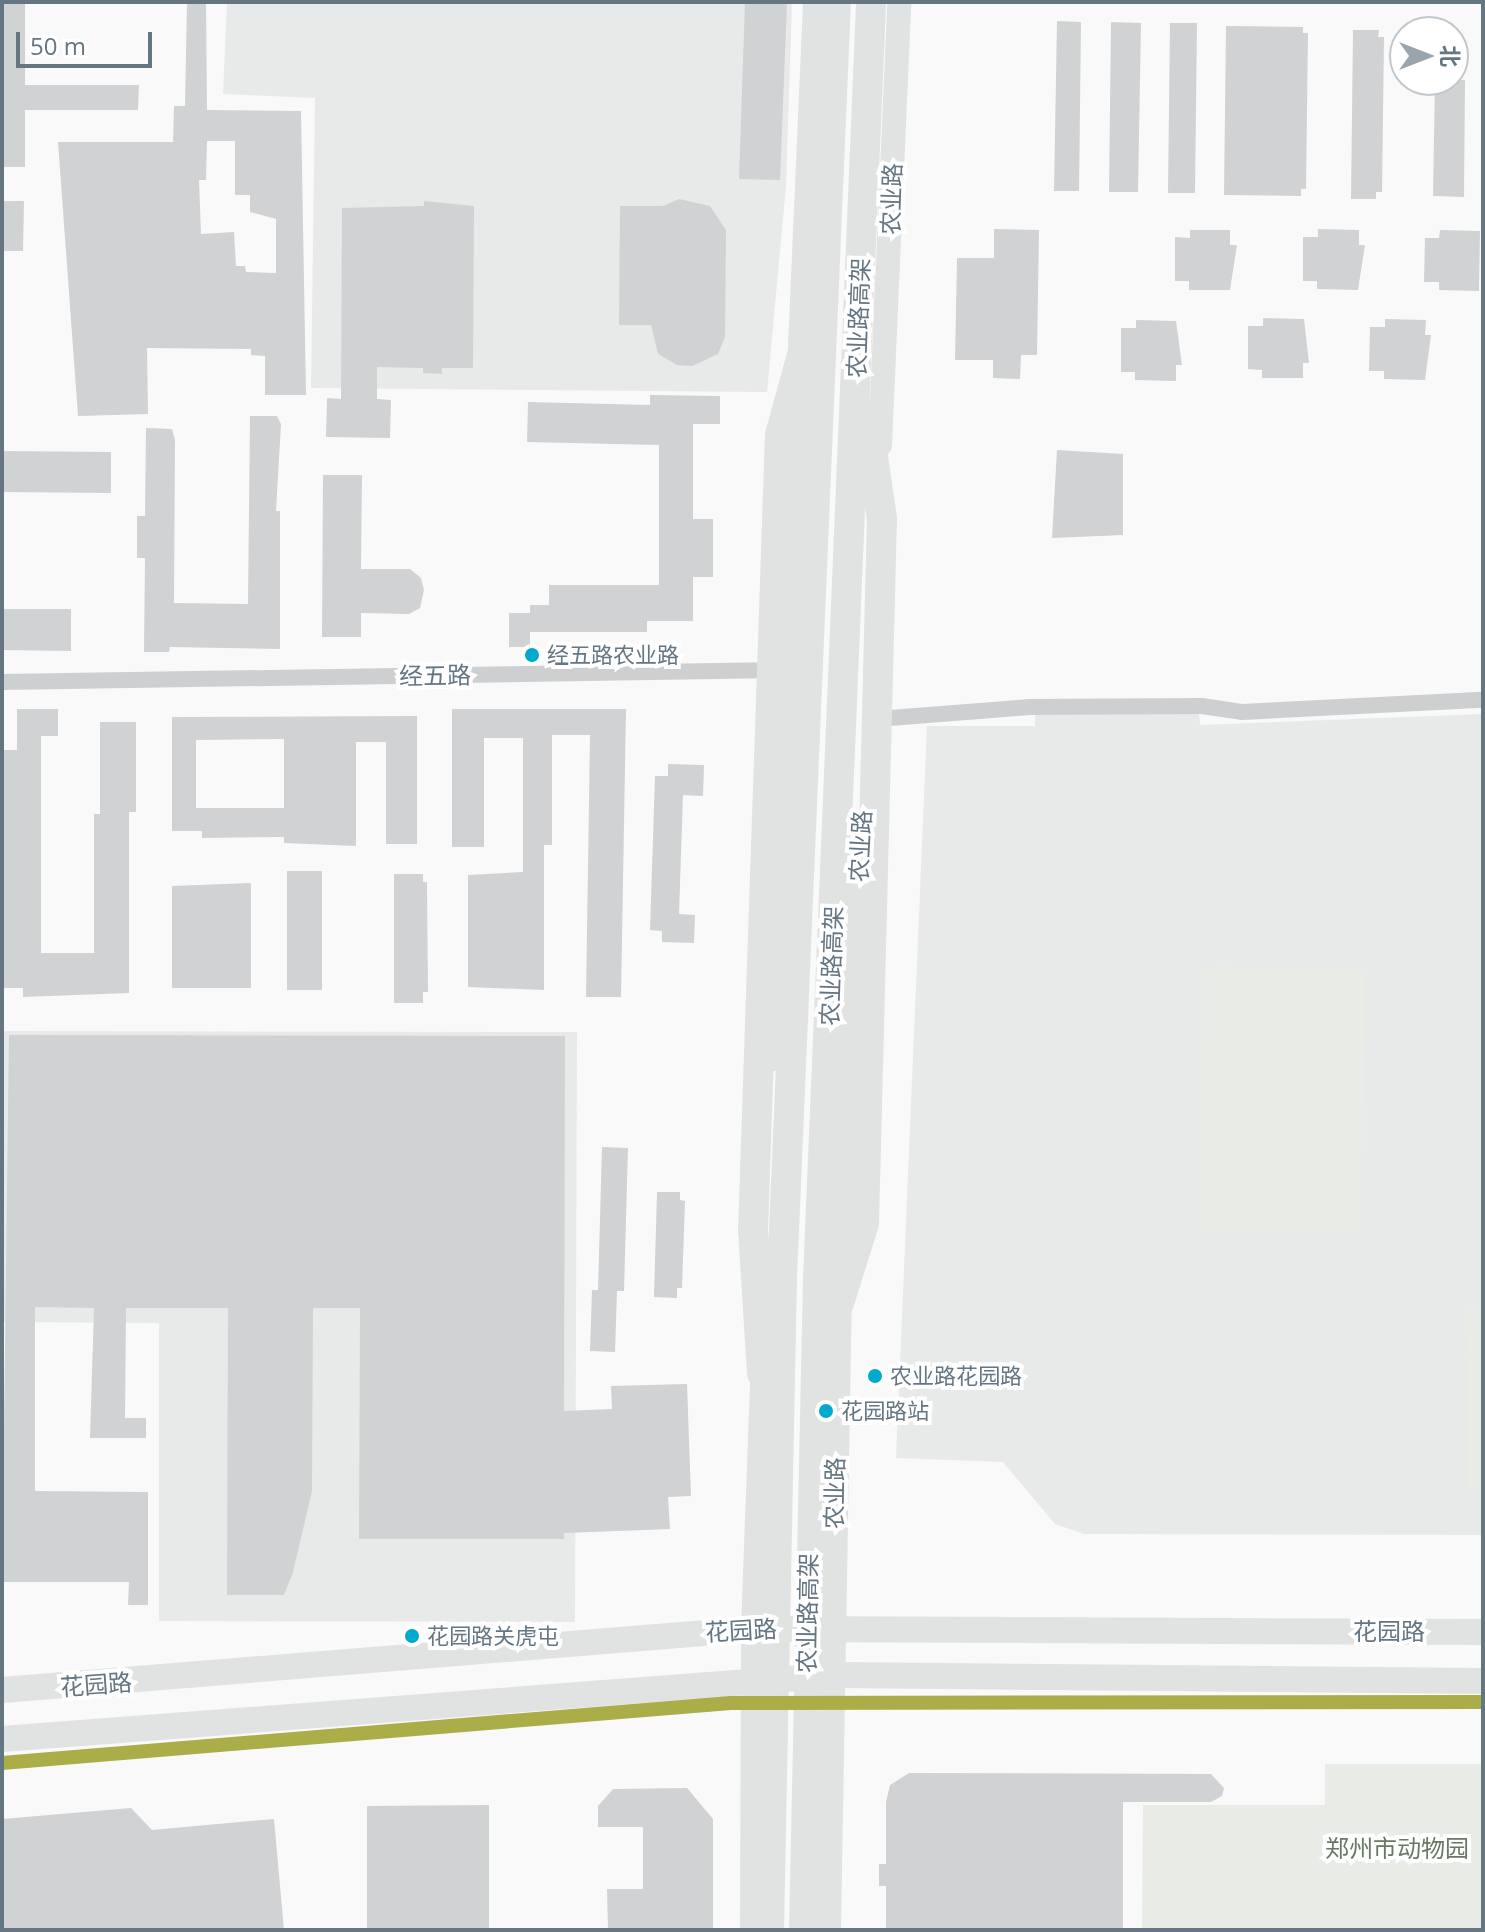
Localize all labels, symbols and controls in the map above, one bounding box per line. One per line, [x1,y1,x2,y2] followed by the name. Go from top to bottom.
[20,16,156,66] scale bar
[1389,16,1469,96] north arrow
[30,29,86,62] text: 50 m
[1436,45,1466,67] text: 北
[875,163,907,235] street label: 农业路
[842,258,874,378] street label: 农业路高架
[547,642,679,668] place label: 经五路农业路
[524,647,540,663] marker: 经五路农业路
[399,660,471,690] street label: 经五路
[844,809,876,883] street label: 农业路
[815,906,847,1026] street label: 农业路高架
[890,1363,1022,1389] place label: 农业路花园路
[867,1368,883,1384] marker: 农业路花园路
[841,1398,929,1424] place label: 花园路站
[818,1403,834,1419] marker: 花园路站
[819,1457,849,1529] street label: 农业路
[792,1553,822,1673] street label: 农业路高架
[704,1614,778,1646] street label: 花园路
[1353,1617,1425,1645] street label: 花园路
[427,1623,559,1649] place label: 花园路关虎屯
[404,1628,420,1644] marker: 花园路关虎屯
[59,1667,133,1701] street label: 花园路
[1325,1834,1469,1862] park label: 郑州市动物园

